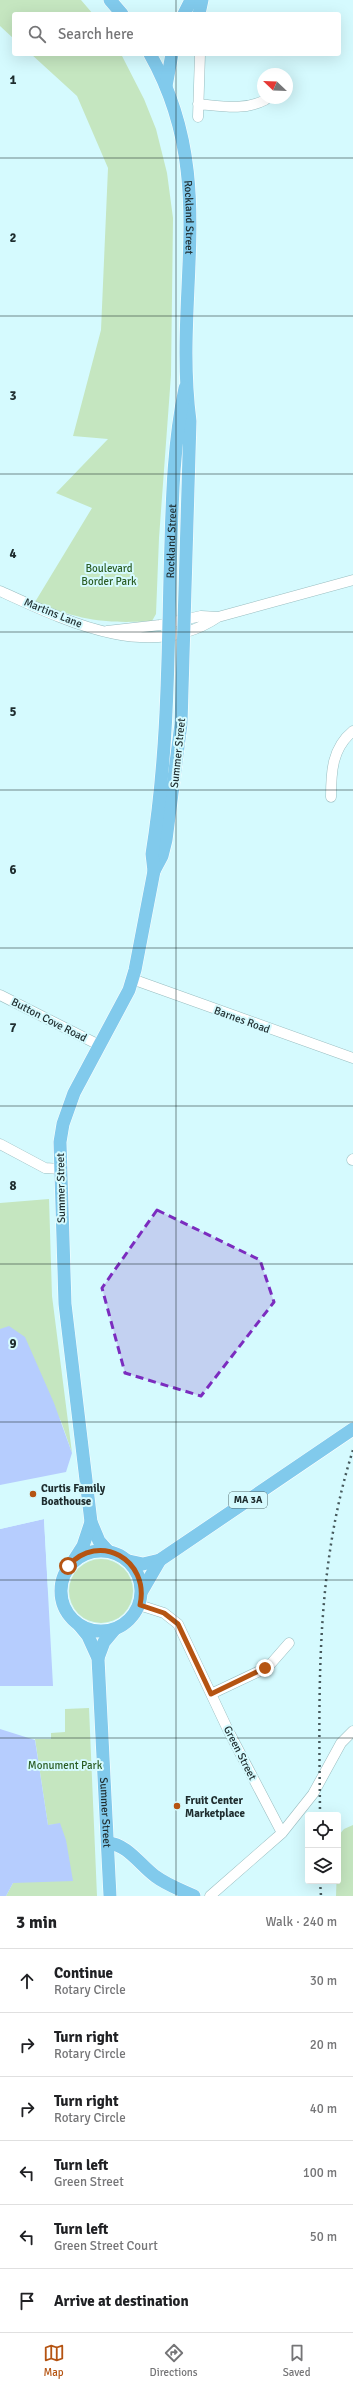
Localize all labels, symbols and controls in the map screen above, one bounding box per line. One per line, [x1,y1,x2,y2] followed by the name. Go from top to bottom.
[12,12,341,56] search box
[26,23,48,45] icon: search
[58,25,134,43] text: Search here
[257,68,293,104] north arrow
[9,72,17,88] text: 1
[182,180,196,255] street label: Rockland Street
[9,230,17,246] text: 2
[9,388,17,404] text: 3
[163,504,179,579] street label: Rockland Street
[9,546,17,562] text: 4
[81,562,137,588] park label: Boulevard Border Park
[22,595,84,631] street label: Martins Lane
[9,704,17,720] text: 5
[168,717,188,789] street label: Summer Street
[9,862,17,878] text: 6
[9,995,89,1045] street label: Button Cove Road
[212,1004,272,1036] street label: Barnes Road
[9,1020,17,1036] text: 7
[54,1153,68,1223] street label: Summer Street
[9,1178,17,1194] text: 8
[9,1336,17,1352] text: 9
[41,1482,106,1508] place label: Curtis Family Boathouse
[28,1489,38,1499] marker: Curtis Family Boathouse
[229,1492,267,1508] road number: MA 3A
[59,1557,77,1575] route start
[256,1659,274,1677] route end
[221,1724,259,1782] street label: Green Street
[28,1759,103,1772] park label: Monument Park
[98,1777,114,1848] street label: Summer Street
[185,1794,245,1820] place label: Fruit Center Marketplace
[172,1801,182,1811] marker: Fruit Center Marketplace
[305,1812,341,1884] map controls
[305,1812,341,1848] button: locate
[305,1848,341,1884] button: layers
[16,1912,57,1933] text: 3 min
[266,1914,337,1930] text: Walk · 240 m
[54,1964,113,1982] text: Continue
[16,1970,38,1992] icon: ahead
[310,1973,337,1989] text: 30 m
[54,1982,126,1998] text: Rotary Circle
[54,2028,119,2046] text: Turn right
[16,2034,38,2056] icon: right
[310,2037,337,2053] text: 20 m
[54,2046,126,2062] text: Rotary Circle
[54,2092,119,2110] text: Turn right
[16,2098,38,2120] icon: right
[310,2101,337,2117] text: 40 m
[54,2110,126,2126] text: Rotary Circle
[54,2156,108,2174] text: Turn left
[16,2162,38,2184] icon: left
[303,2165,337,2181] text: 100 m
[54,2174,124,2190] text: Green Street
[54,2220,108,2238] text: Turn left
[16,2226,38,2248] icon: left
[310,2229,337,2245] text: 50 m
[54,2238,158,2254] text: Green Street Court
[16,2290,38,2312] icon: arrive
[54,2292,189,2310] text: Arrive at destination
[43,2342,65,2379] tab: Map
[150,2342,198,2379] tab: Directions
[283,2342,310,2379] tab: Saved

